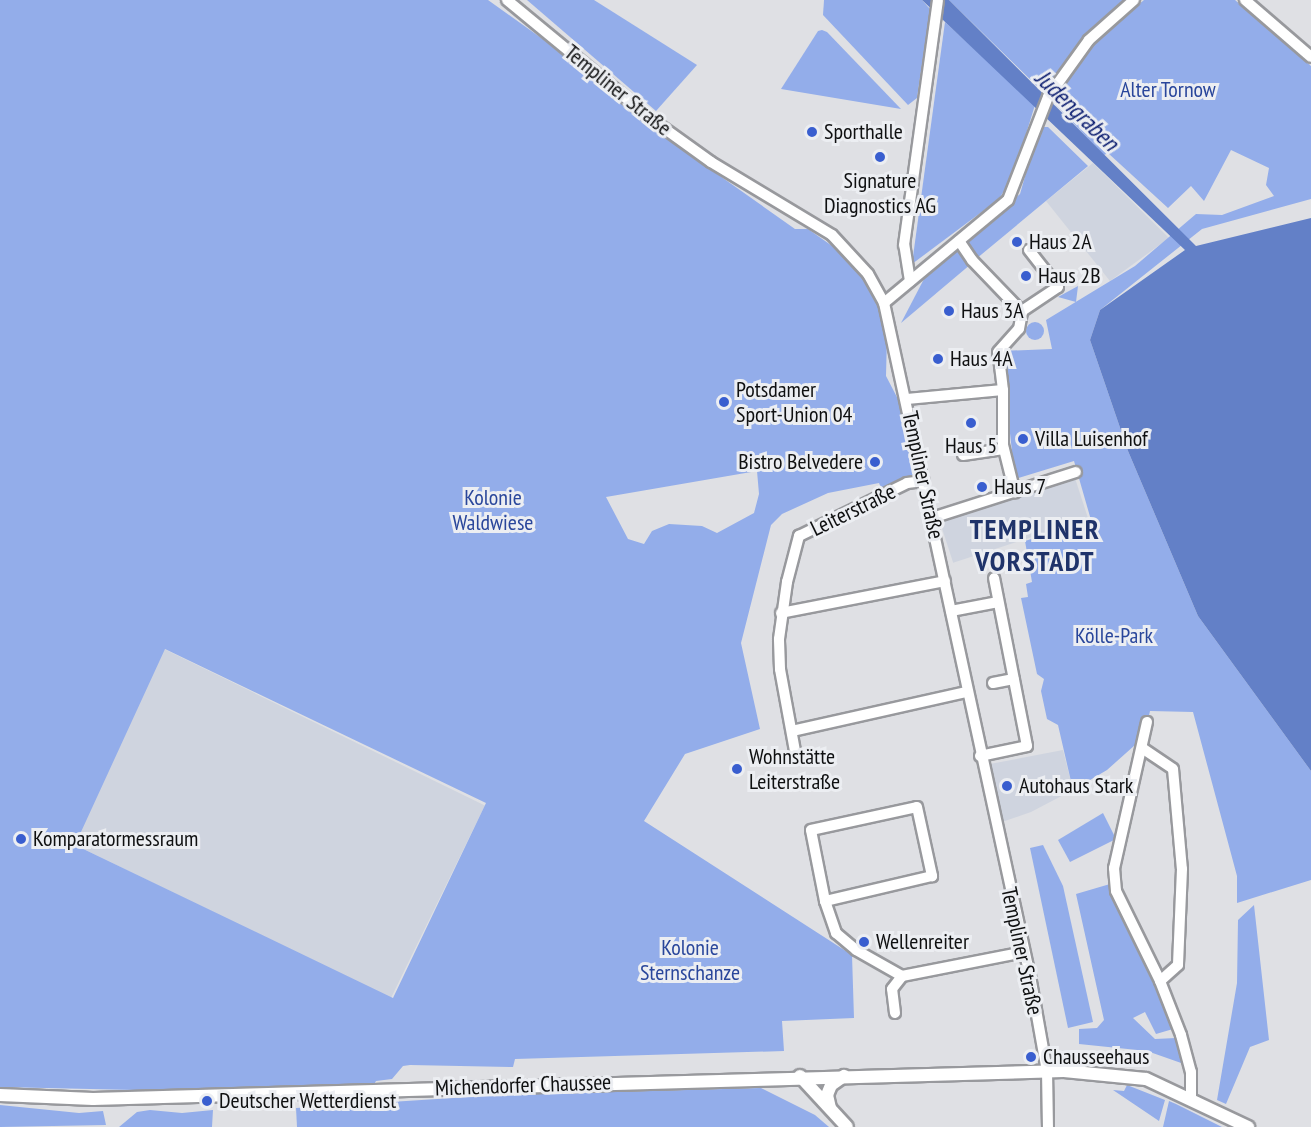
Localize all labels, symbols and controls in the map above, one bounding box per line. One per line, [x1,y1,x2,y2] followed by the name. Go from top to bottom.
[559,39,677,141] street label: Templiner Straße
[1029,63,1125,157] water label: Judengraben
[1120,77,1216,103] park label: Alter Tornow
[824,119,903,145] place label: Sporthalle
[805,125,819,139] marker: Sporthalle
[873,150,887,164] marker: Signature Diagnostics AG
[824,167,936,218] place label: Signature Diagnostics AG
[1029,229,1092,255] place label: Haus 2A
[1010,235,1024,249] marker: Haus 2A
[1038,263,1101,289] place label: Haus 2B
[1019,269,1033,283] marker: Haus 2B
[961,298,1024,324] place label: Haus 3A
[942,304,956,318] marker: Haus 3A
[950,346,1013,372] place label: Haus 4A
[931,352,945,366] marker: Haus 4A
[736,376,853,428] place label: Potsdamer Sport-Union 04
[717,395,731,409] marker: Potsdamer Sport-Union 04
[897,409,949,541] street label: Templiner Straße
[964,416,978,430] marker: Haus 5
[1035,426,1148,452] place label: Villa Luisenhof
[1016,432,1030,446] marker: Villa Luisenhof
[945,433,997,459] place label: Haus 5
[738,449,863,475] place label: Bistro Belvedere
[868,455,882,469] marker: Bistro Belvedere
[994,474,1046,500] place label: Haus 7
[806,478,900,542] street label: Leiterstraße
[975,480,989,494] marker: Haus 7
[453,484,533,536] park label: Kolonie Waldwiese
[970,512,1100,578] district label: TEMPLINER VORSTADT
[1075,623,1153,649] park label: Kölle-Park
[749,743,840,794] place label: Wohnstätte Leiterstraße
[730,762,744,776] marker: Wohnstätte Leiterstraße
[1019,773,1133,799] place label: Autohaus Stark
[1000,779,1014,793] marker: Autohaus Stark
[33,826,198,852] place label: Komparatormessraum
[14,832,28,846] marker: Komparatormessraum
[996,885,1048,1017] street label: Templiner Straße
[876,929,969,955] place label: Wellenreiter
[640,934,740,986] park label: Kolonie Sternschanze
[857,935,871,949] marker: Wellenreiter
[1043,1044,1149,1070] place label: Chausseehaus
[1024,1050,1038,1064] marker: Chausseehaus
[434,1069,612,1101] street label: Michendorfer Chaussee
[219,1088,397,1114] place label: Deutscher Wetterdienst
[200,1094,214,1108] marker: Deutscher Wetterdienst

